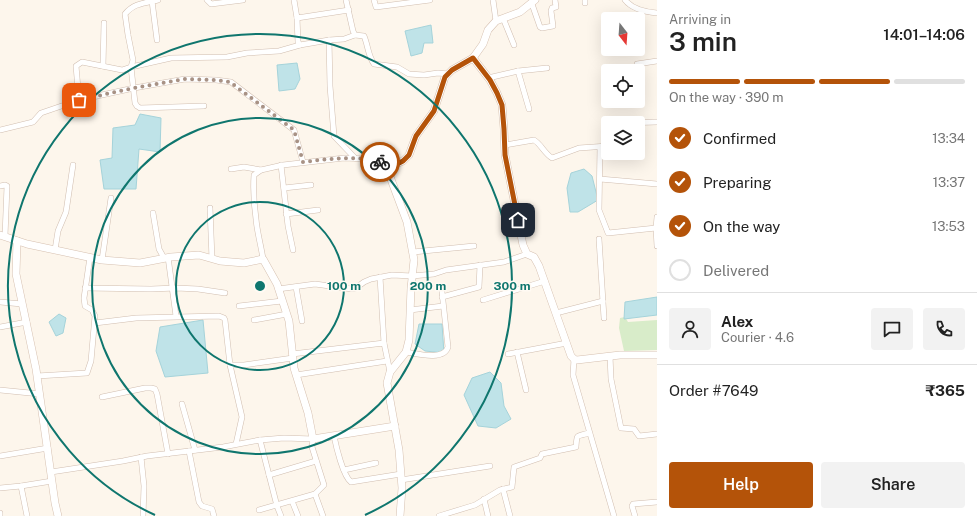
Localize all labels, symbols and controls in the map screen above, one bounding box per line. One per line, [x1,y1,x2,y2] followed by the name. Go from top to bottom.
[601,12,645,56] north arrow
[601,12,645,160] map controls
[669,12,731,27] text: Arriving in
[669,26,737,57] text: 3 min
[883,26,965,43] text: 14:01–14:06
[601,64,645,108] button: locate
[62,83,96,117] pin
[68,89,90,111] icon: bag
[669,90,784,105] text: On the way · 390 m
[601,116,645,160] button: layers
[669,127,691,149] icon: check
[703,130,776,147] text: Confirmed
[932,131,965,146] text: 13:34
[360,142,400,182] courier
[369,151,391,173] icon: bike
[669,171,691,193] icon: check
[703,174,772,191] text: Preparing
[933,175,965,190] text: 13:37
[501,203,535,237] pin
[507,209,529,231] icon: home
[669,215,691,237] icon: check
[703,218,780,235] text: On the way
[932,219,965,234] text: 13:53
[703,262,769,279] text: Delivered
[253,279,267,293] centre of rings
[327,279,361,293] text: 100 m
[410,279,446,293] text: 200 m
[494,279,531,293] text: 300 m
[669,308,711,350] button: person
[871,308,913,350] button: chat
[923,308,965,350] button: phone
[721,313,753,330] text: Alex
[721,330,794,345] text: Courier · 4.6
[669,382,758,399] text: Order #7649
[925,382,965,399] text: ₹365
[669,462,813,508] button: Help
[821,462,965,508] button: Share

